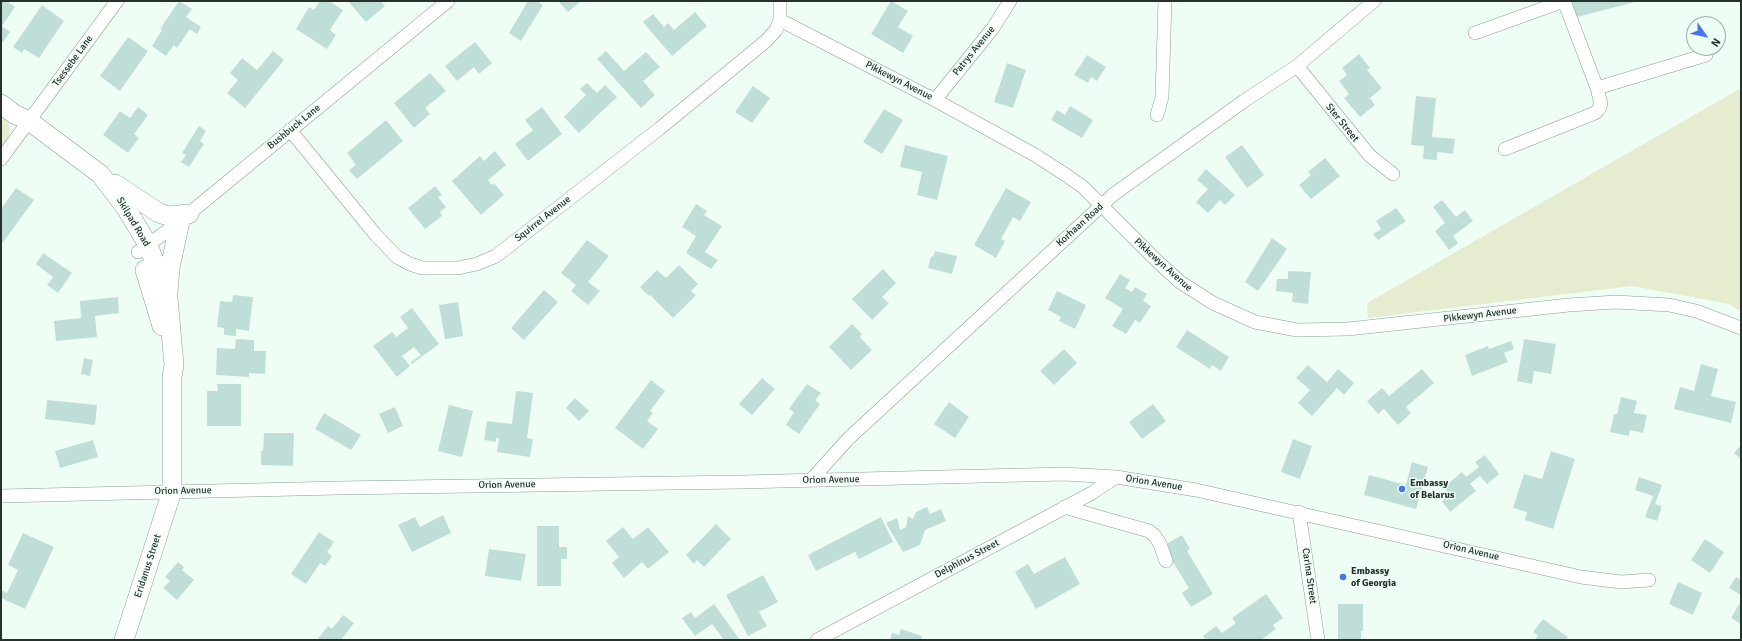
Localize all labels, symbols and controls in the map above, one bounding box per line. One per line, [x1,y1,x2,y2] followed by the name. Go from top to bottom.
[1686,16,1726,56] north arrow
[950,24,998,78] street label: Patrys Avenue
[50,33,96,89] street label: Tsessebe Lane
[1708,36,1723,49] text: N
[863,59,935,103] street label: Pikkewyn Avenue
[1323,101,1361,145] street label: Ster Street
[265,102,323,152] street label: Bushbuck Lane
[513,193,573,245] street label: Squirrel Avenue
[114,195,152,249] street label: Skilpad Road
[1054,201,1106,249] street label: Korhaan Road
[1132,236,1194,294] street label: Pikkewyn Avenue
[1443,305,1517,325] street label: Pikkewyn Avenue
[1125,473,1183,493] street label: Orion Avenue
[802,474,860,486] street label: Orion Avenue
[1410,477,1454,500] place label: Embassy of Belarus
[478,479,536,491] street label: Orion Avenue
[1397,484,1407,494] marker: Embassy of Belarus
[154,485,212,497] street label: Orion Avenue
[132,533,164,599] street label: Eridanus Street
[933,537,1001,581] street label: Delphinus Street
[1442,539,1500,563] street label: Orion Avenue
[1299,547,1319,605] street label: Carina Street
[1351,565,1396,588] place label: Embassy of Georgia
[1338,572,1348,582] marker: Embassy of Georgia

